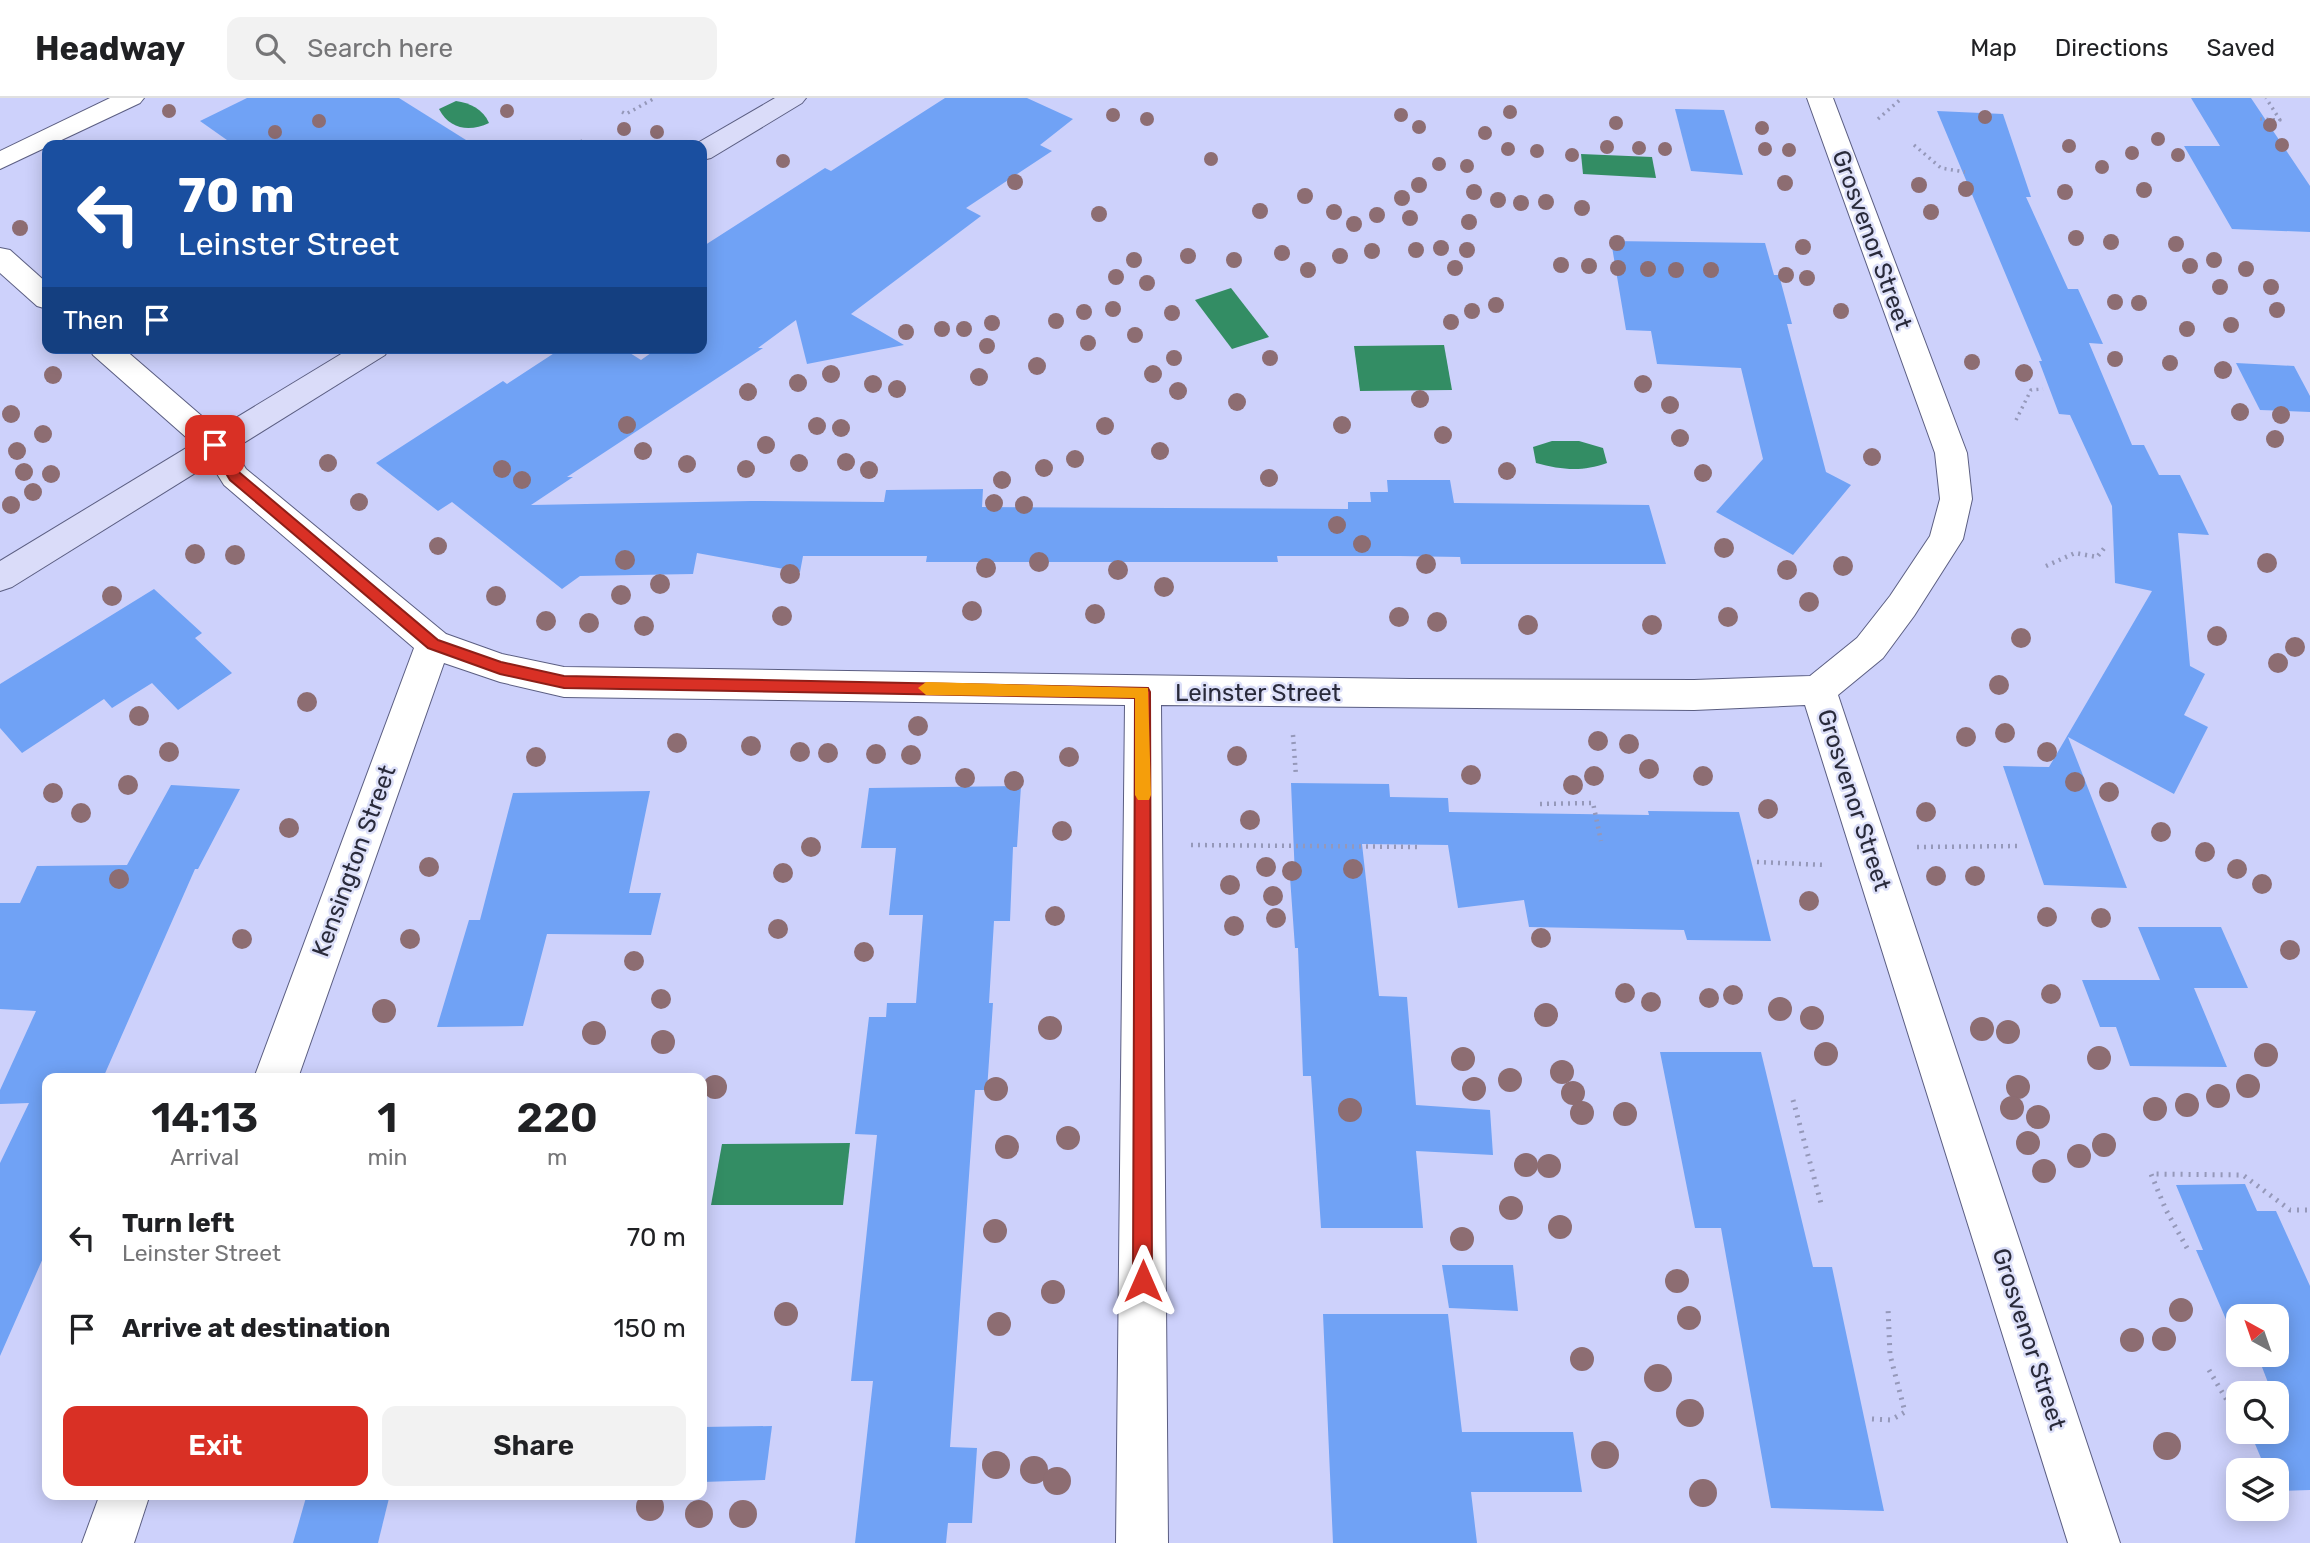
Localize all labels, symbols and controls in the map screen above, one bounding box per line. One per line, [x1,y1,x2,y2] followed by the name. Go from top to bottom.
[227,17,717,80] search box
[35,29,185,68] text: Headway
[251,29,289,67] icon: search
[307,33,453,64] text: Search here
[1970,34,2017,62] text: Map
[2055,34,2168,62] text: Directions
[2206,34,2275,62] text: Saved
[1826,146,1918,334] street label: Grosvenor Street
[178,166,295,224] text: 70 m
[63,168,154,259] icon: left
[178,225,399,263] text: Leinster Street
[138,301,176,339] icon: arrive
[63,305,124,336] text: Then
[185,415,245,475] pin
[196,426,234,464] icon: arrive
[1175,679,1341,707] street label: Leinster Street
[1811,706,1897,894] street label: Grosvenor Street
[306,761,402,961] street label: Kensington Street
[151,1093,258,1143] text: 14:13
[377,1093,397,1143] text: 1
[517,1093,598,1143] text: 220
[170,1143,239,1171] text: Arrival
[367,1143,407,1171] text: min
[547,1143,567,1171] text: m
[122,1208,234,1239] text: Turn left
[63,1219,101,1257] icon: left
[627,1222,686,1253] text: 70 m
[122,1239,281,1267] text: Leinster Street
[1106,1244,1180,1318] position arrow
[1986,1245,2072,1433] street label: Grosvenor Street
[2226,1304,2289,1367] north arrow
[2226,1304,2289,1521] map controls
[63,1310,101,1348] icon: arrive
[122,1313,390,1344] text: Arrive at destination
[613,1313,686,1344] text: 150 m
[2226,1381,2289,1444] button: search
[63,1406,368,1486] button: Exit
[382,1406,686,1486] button: Share
[2226,1458,2289,1521] button: layers

